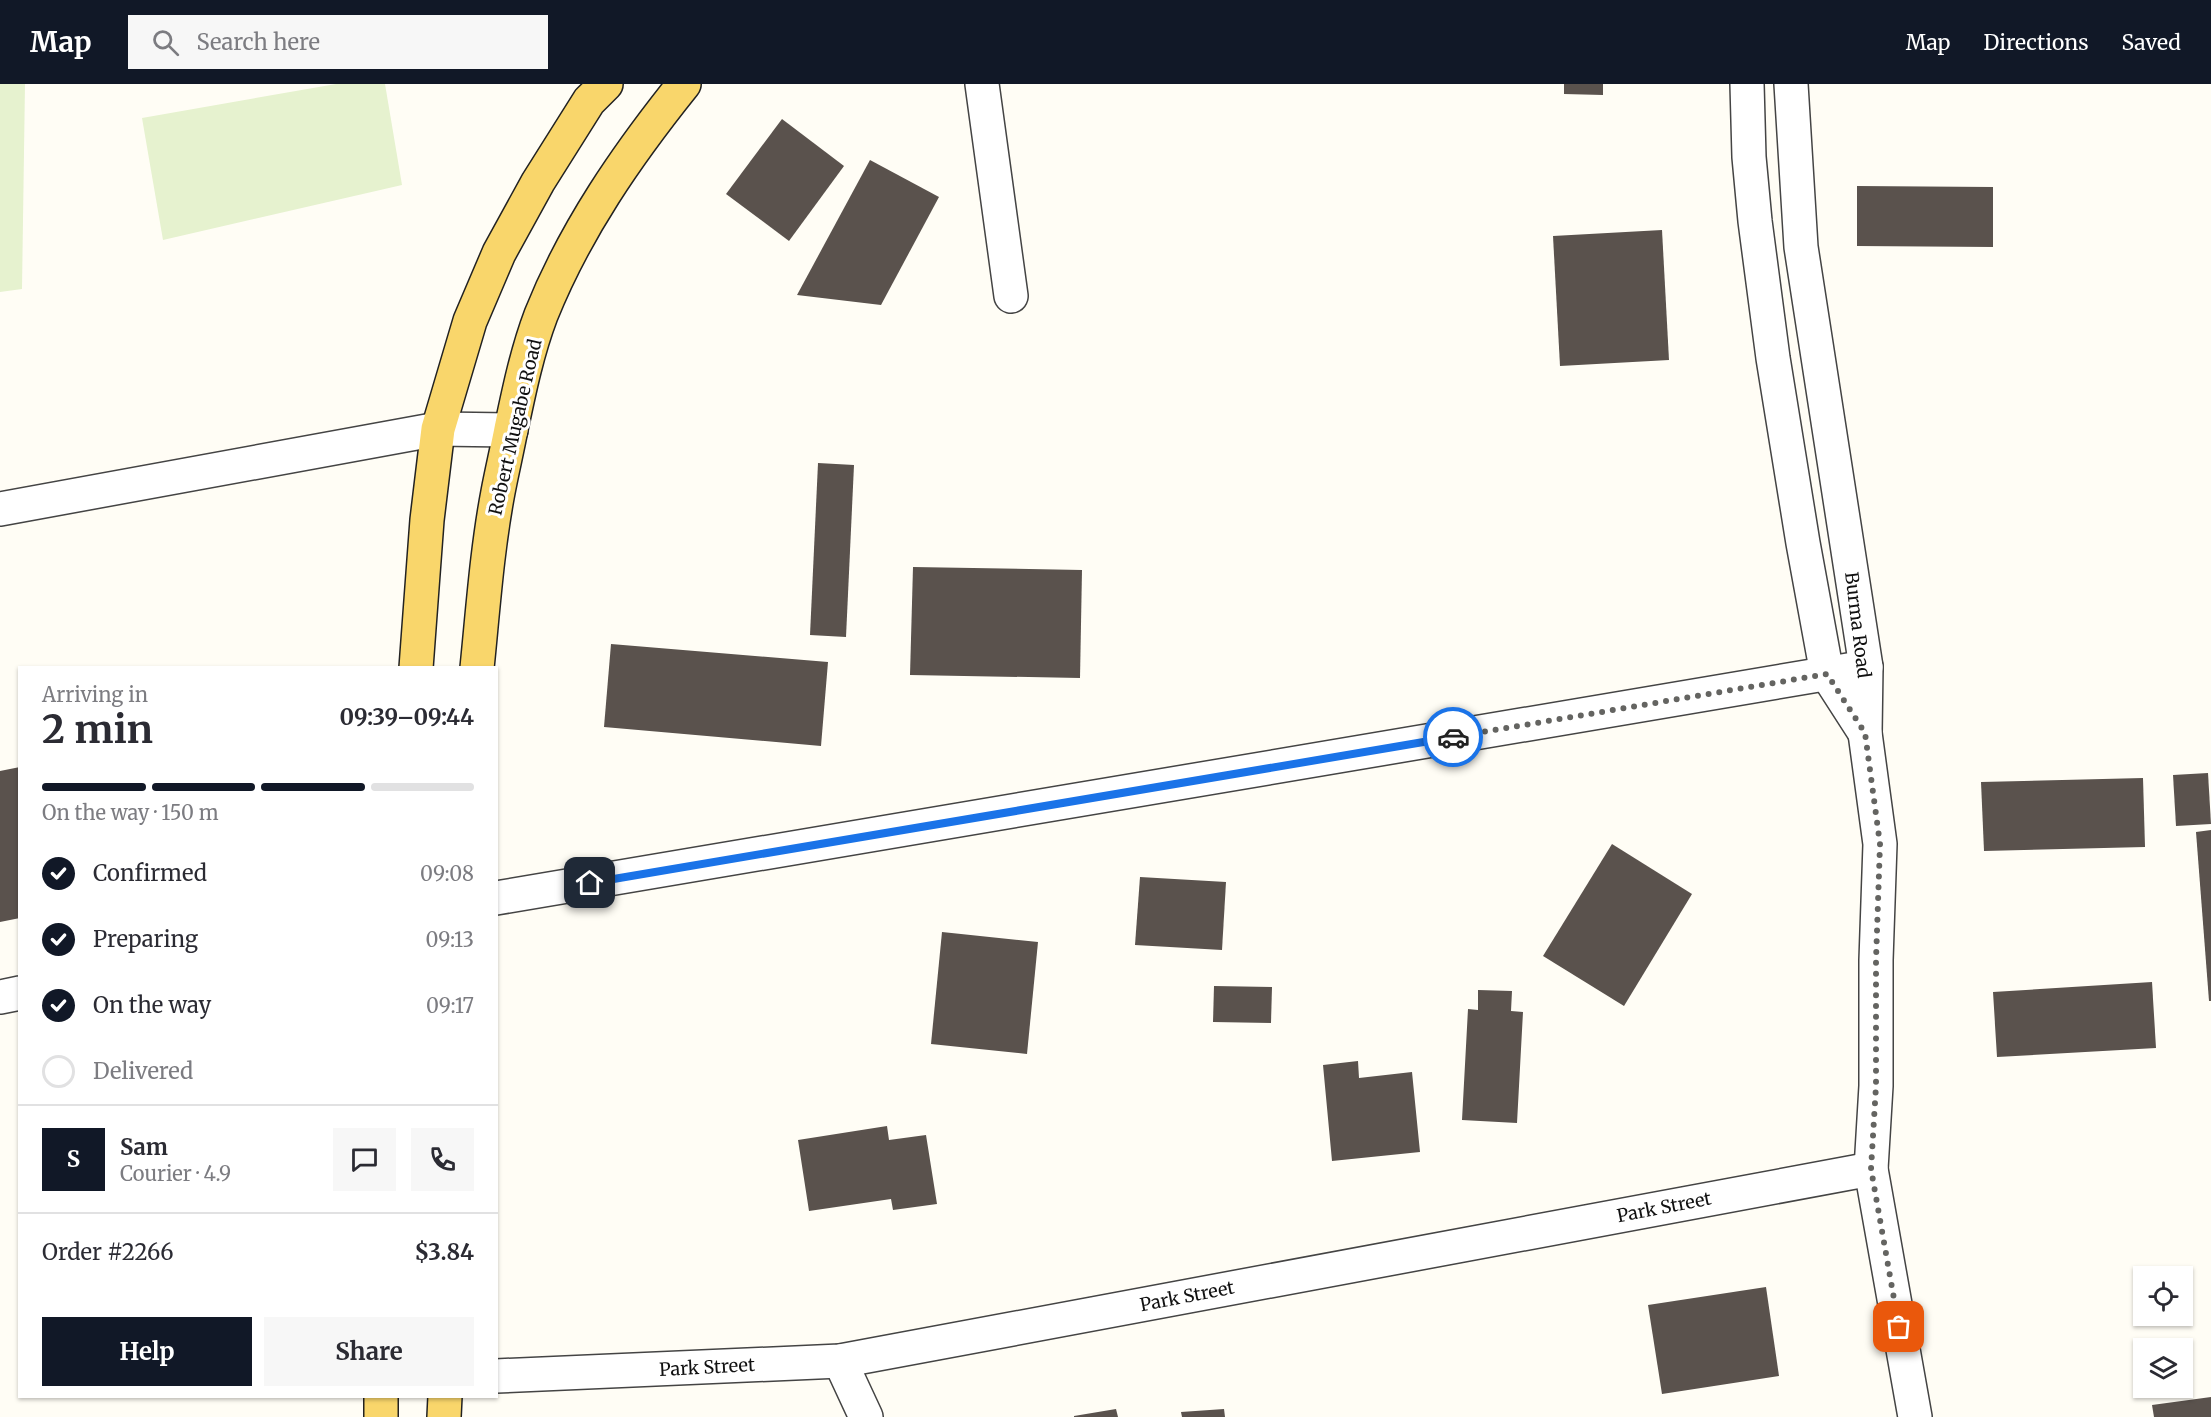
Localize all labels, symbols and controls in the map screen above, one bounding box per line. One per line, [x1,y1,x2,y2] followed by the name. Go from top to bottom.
[128,15,548,69] search box
[30,24,92,60] text: Map
[149,26,182,59] icon: search
[197,28,320,56] text: Search here
[1906,29,1950,56] text: Map
[1983,29,2088,56] text: Directions
[2121,29,2181,56] text: Saved
[484,336,547,517] street label: Robert Mugabe Road
[1840,571,1876,680] street label: Burma Road
[42,682,148,707] text: Arriving in
[340,703,474,731] text: 09:39–09:44
[42,705,153,754] text: 2 min
[1423,707,1483,767] courier
[1437,721,1470,754] icon: car
[42,800,219,825] text: On the way · 150 m
[42,857,75,890] icon: check
[564,857,615,908] pin
[93,859,207,887] text: Confirmed
[420,861,474,886] text: 09:08
[573,866,606,899] icon: home
[42,923,75,956] icon: check
[93,925,198,953] text: Preparing
[425,927,474,952] text: 09:13
[42,989,75,1022] icon: check
[93,991,211,1019] text: On the way
[426,993,474,1018] text: 09:17
[93,1057,193,1085] text: Delivered
[333,1128,396,1191] button: chat
[411,1128,474,1191] button: phone
[120,1133,168,1161] text: Sam
[67,1145,80,1173] text: S
[120,1161,231,1186] text: Courier · 4.9
[1615,1187,1713,1227] street label: Park Street
[42,1238,174,1266] text: Order #2266
[414,1238,474,1266] text: $3.84
[2133,1266,2193,1398] map controls
[2133,1266,2193,1326] button: locate
[1138,1276,1236,1316] street label: Park Street
[1873,1301,1924,1352] pin
[1882,1310,1915,1343] icon: bag
[42,1317,252,1386] button: Help
[264,1317,474,1386] button: Share
[2133,1338,2193,1398] button: layers
[659,1353,755,1381] street label: Park Street

